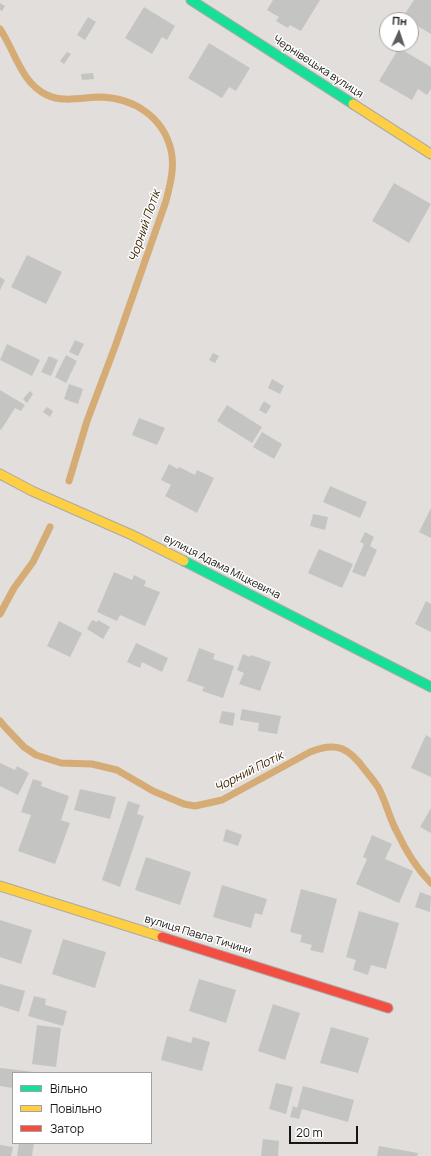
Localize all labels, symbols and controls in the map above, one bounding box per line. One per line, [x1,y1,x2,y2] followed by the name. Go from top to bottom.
[379,12,419,52] north arrow
[392,13,407,28] text: Пн
[270,33,366,101] street label: Чернівецька вулиця
[126,188,164,264] water label: Чорний Потік
[161,532,283,602] street label: вулиця Адама Міцкевича
[212,749,286,795] water label: Чорний Потік
[143,912,253,958] street label: вулиця Павла Тичини
[12,1072,152,1144] legend
[50,1080,88,1097] text: Вільно
[50,1100,102,1117] text: Повільно
[291,1118,360,1144] scale bar
[50,1120,84,1137] text: Затор
[296,1124,323,1141] text: 20 m

